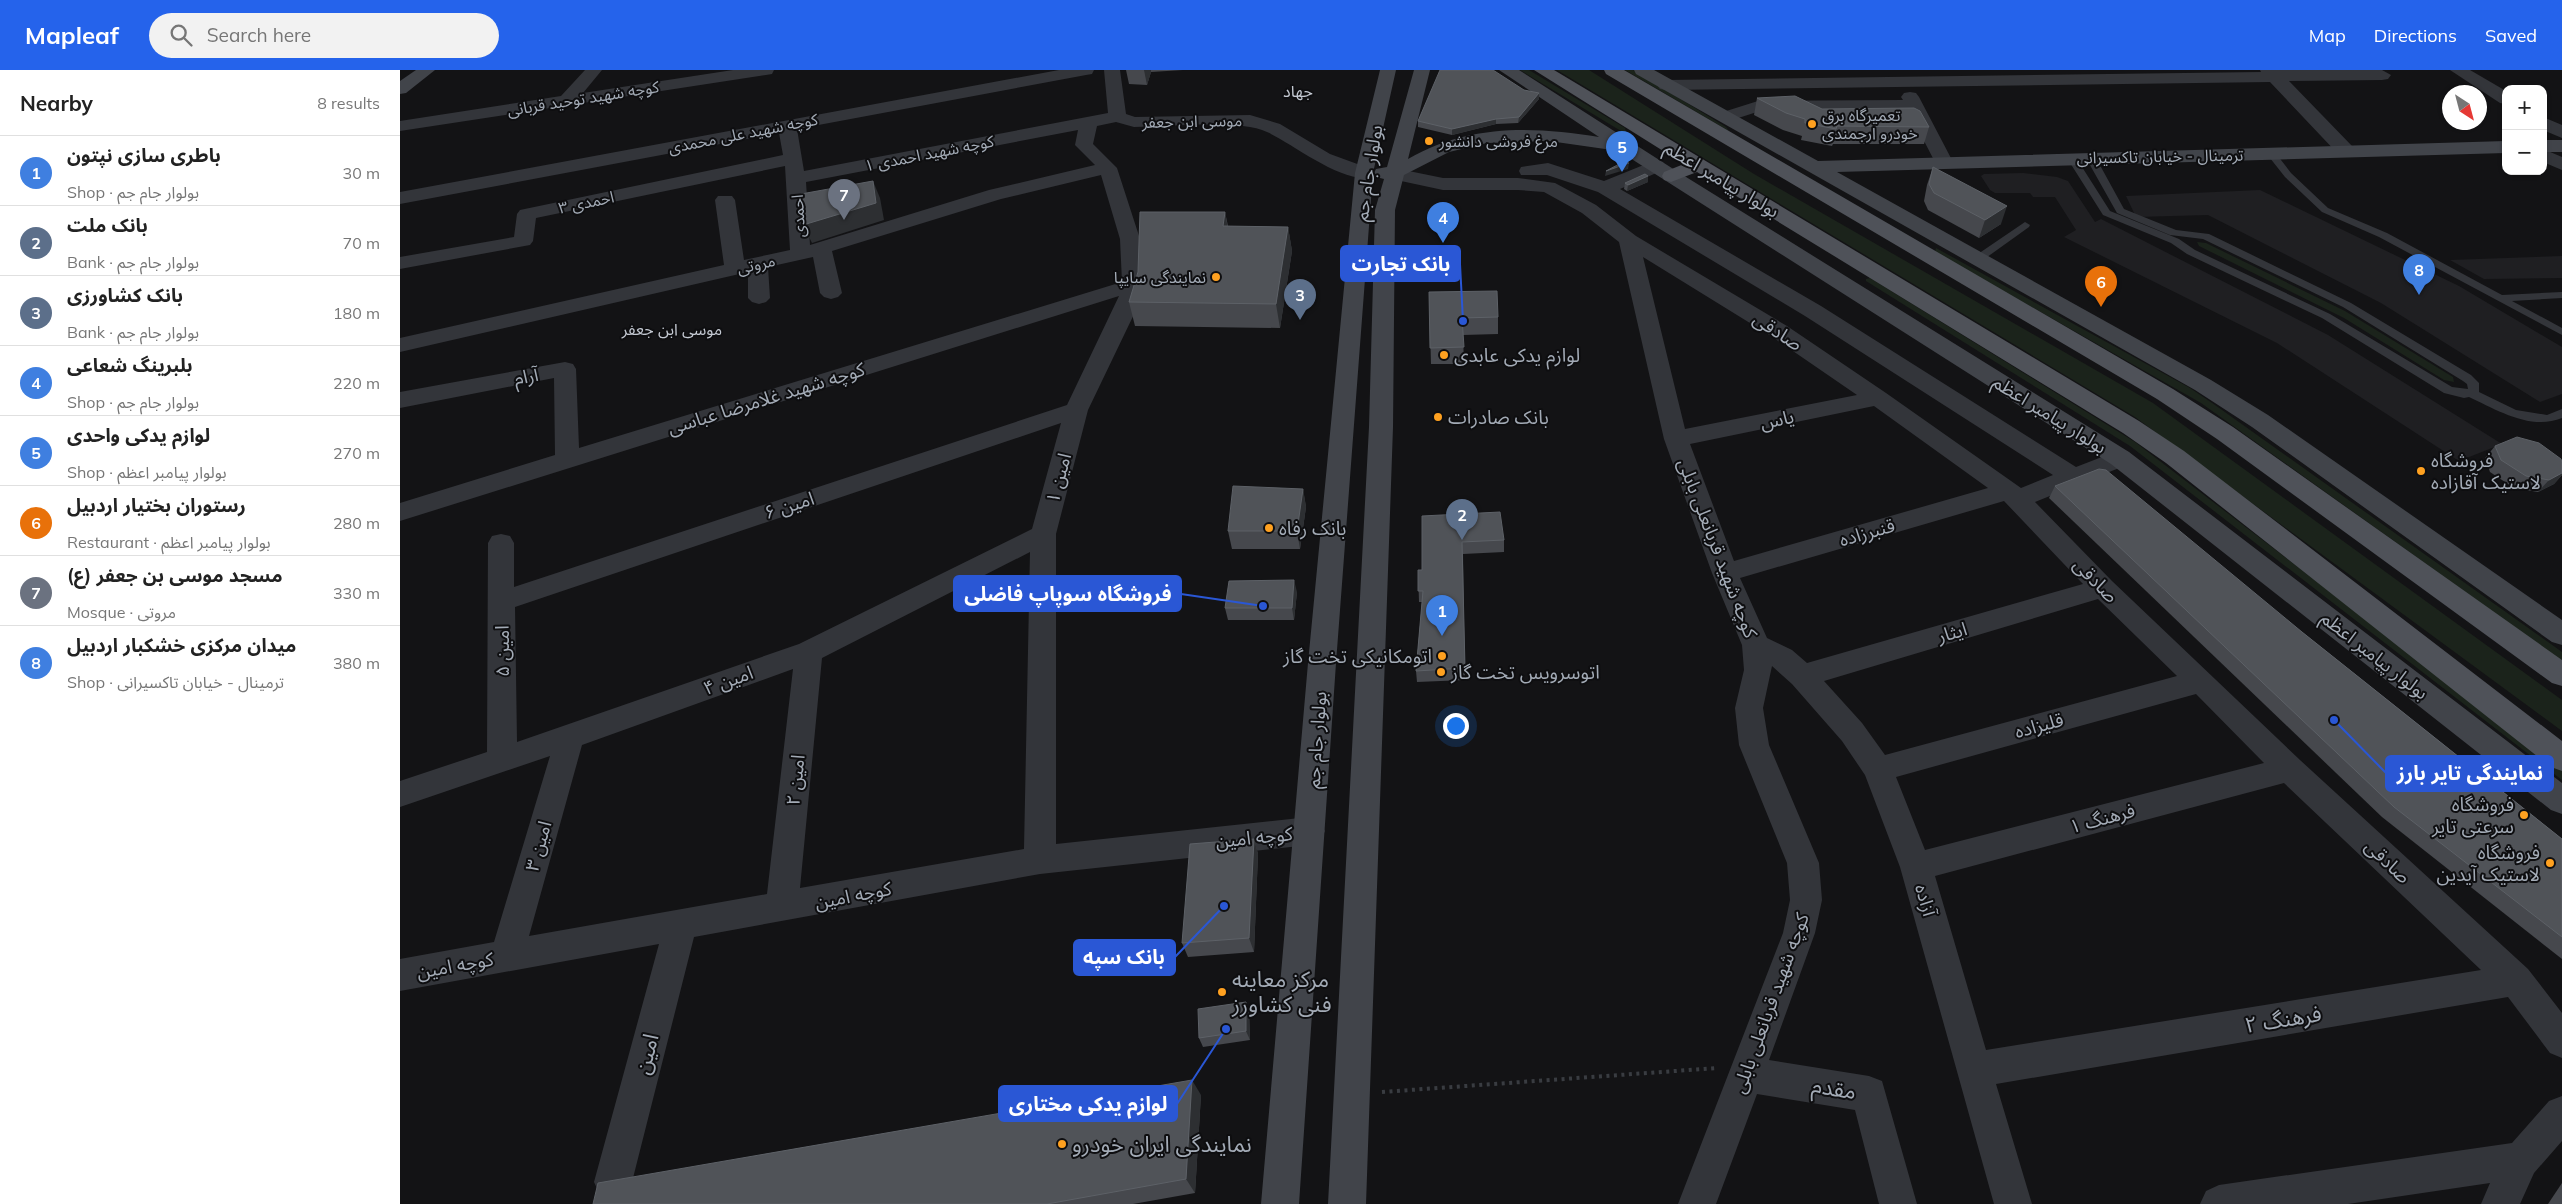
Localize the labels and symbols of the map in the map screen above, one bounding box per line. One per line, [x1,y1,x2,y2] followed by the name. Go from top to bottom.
[506,76,661,121] street label: کوچه شهید توحید قربانی
[1283,81,1313,101] district label: جهاد
[2442,85,2487,130] north arrow
[1822,105,1918,143] place label: تعمیرگاه برق خودرو ارجمندی
[666,109,820,158] street label: کوچه شهید علی محمدی
[1141,110,1242,132] street label: موسی ابن جعفر
[1806,118,1818,130] marker: تعمیرگاه برق خودرو ارجمندی
[1349,123,1390,223] street label: بولوار جام جم
[863,131,996,176] street label: کوچه شهید احمدی ۱
[1438,131,1558,154] place label: مرغ فروشی دانشور
[1606,131,1638,172] pin: 5
[1423,135,1435,147] marker: مرغ فروشی دانشور
[1659,135,1784,225] street label: بولوار پیامبر اعظم
[2076,145,2244,168] street label: ترمینال - خیابان تاکسیرانی
[828,179,860,220] pin: 7
[556,186,616,218] street label: احمدی ۳
[787,194,809,238] street label: احمدی
[1427,202,1459,243] pin: 4
[1341,246,1460,281] callout: بانک تجارت
[735,250,777,278] street label: مروتی
[1352,251,1450,276] text: بانک تجارت
[2403,254,2435,295] pin: 8
[2085,266,2117,307] pin: 6
[1114,267,1206,288] place label: نمایندگی سایپا
[1210,271,1222,283] marker: نمایندگی سایپا
[1284,279,1316,320] pin: 3
[1749,306,1807,356] street label: صادقی
[621,319,722,339] district label: موسی ابن جعفر
[1454,343,1580,370] place label: لوازم یدکی عابدی
[1438,349,1450,361] marker: لوازم یدکی عابدی
[665,356,869,440] street label: کوچه شهید غلامرضا عباسی
[512,362,542,393] street label: آرام
[1987,369,2111,461] street label: بولوار پیامبر اعظم
[1758,404,1796,434] street label: یاس
[1448,405,1549,429] place label: بانک صادرات
[1432,411,1444,423] marker: بانک صادرات
[2431,448,2541,494] place label: فروشگاه لاستیک آقازاده
[1040,450,1076,506] street label: امین ۱
[1672,455,1764,642] street label: کوچه شهید قربانعلی بابلی
[2415,465,2427,477] marker: فروشگاه لاستیک آقازاده
[761,486,817,524] street label: امین ۶
[1446,499,1478,540] pin: 2
[1836,513,1898,551] street label: قنبرزاده
[1279,516,1346,540] place label: بانک رفاه
[1263,522,1275,534] marker: بانک رفاه
[2068,552,2124,608] street label: صادقی
[954,576,1181,611] callout: فروشگاه سوپاپ فاضلی
[964,581,1172,608] text: فروشگاه سوپاپ فاضلی
[1426,595,1458,636] pin: 1
[2315,606,2434,707] street label: بولوار پیامبر اعظم
[1933,616,1970,648] street label: ایثار
[490,625,514,677] street label: امین ۵
[1282,644,1432,668] place label: اتومکانیکی تخت گاز
[1436,650,1448,662] marker: اتومکانیکی تخت گاز
[700,660,756,700] street label: امین ۴
[1450,660,1600,684] place label: اتوسرویس تخت گاز
[1435,666,1447,678] marker: اتوسرویس تخت گاز
[1301,691,1334,790] street label: بولوار جام جم
[2012,707,2066,743] street label: قلیزاده
[1443,713,1469,739] your location
[780,753,810,807] street label: امین ۲
[2386,756,2553,791] callout: نمایندگی تایر بارز
[2396,760,2543,785] text: نمایندگی تایر بارز
[2431,792,2514,838] place label: فروشگاه سرعتی تایر
[2067,798,2137,838] street label: فرهنگ ۱
[2518,809,2530,821] marker: فروشگاه سرعتی تایر
[519,818,557,874] street label: امین ۳
[1214,821,1295,854] street label: کوچه امین
[2360,834,2416,888] street label: صادقی
[2437,840,2540,886] place label: فروشگاه لاستیک آیدین
[2544,857,2556,869] marker: فروشگاه لاستیک آیدین
[813,876,895,915] street label: کوچه امین
[1910,881,1942,920] street label: آزاده
[1726,909,1815,1097] street label: کوچه شهید قربانعلی بابلی
[1074,940,1175,975] callout: بانک سپه
[1083,944,1165,971] text: بانک سپه
[415,946,497,985] street label: کوچه امین
[1231,965,1331,1018] place label: مرکز معاینه فنی کشاورز
[1216,986,1228,998] marker: مرکز معاینه فنی کشاورز
[2242,999,2324,1039] street label: فرهنگ ۲
[627,1031,665,1077] street label: امین
[1809,1071,1858,1108] street label: مقدم
[999,1086,1177,1121] callout: لوازم یدکی مختاری
[1009,1091,1167,1119] text: لوازم یدکی مختاری
[1072,1130,1252,1158] place label: نمایندگی ایران خودرو
[1056,1138,1068,1150] marker: نمایندگی ایران خودرو

